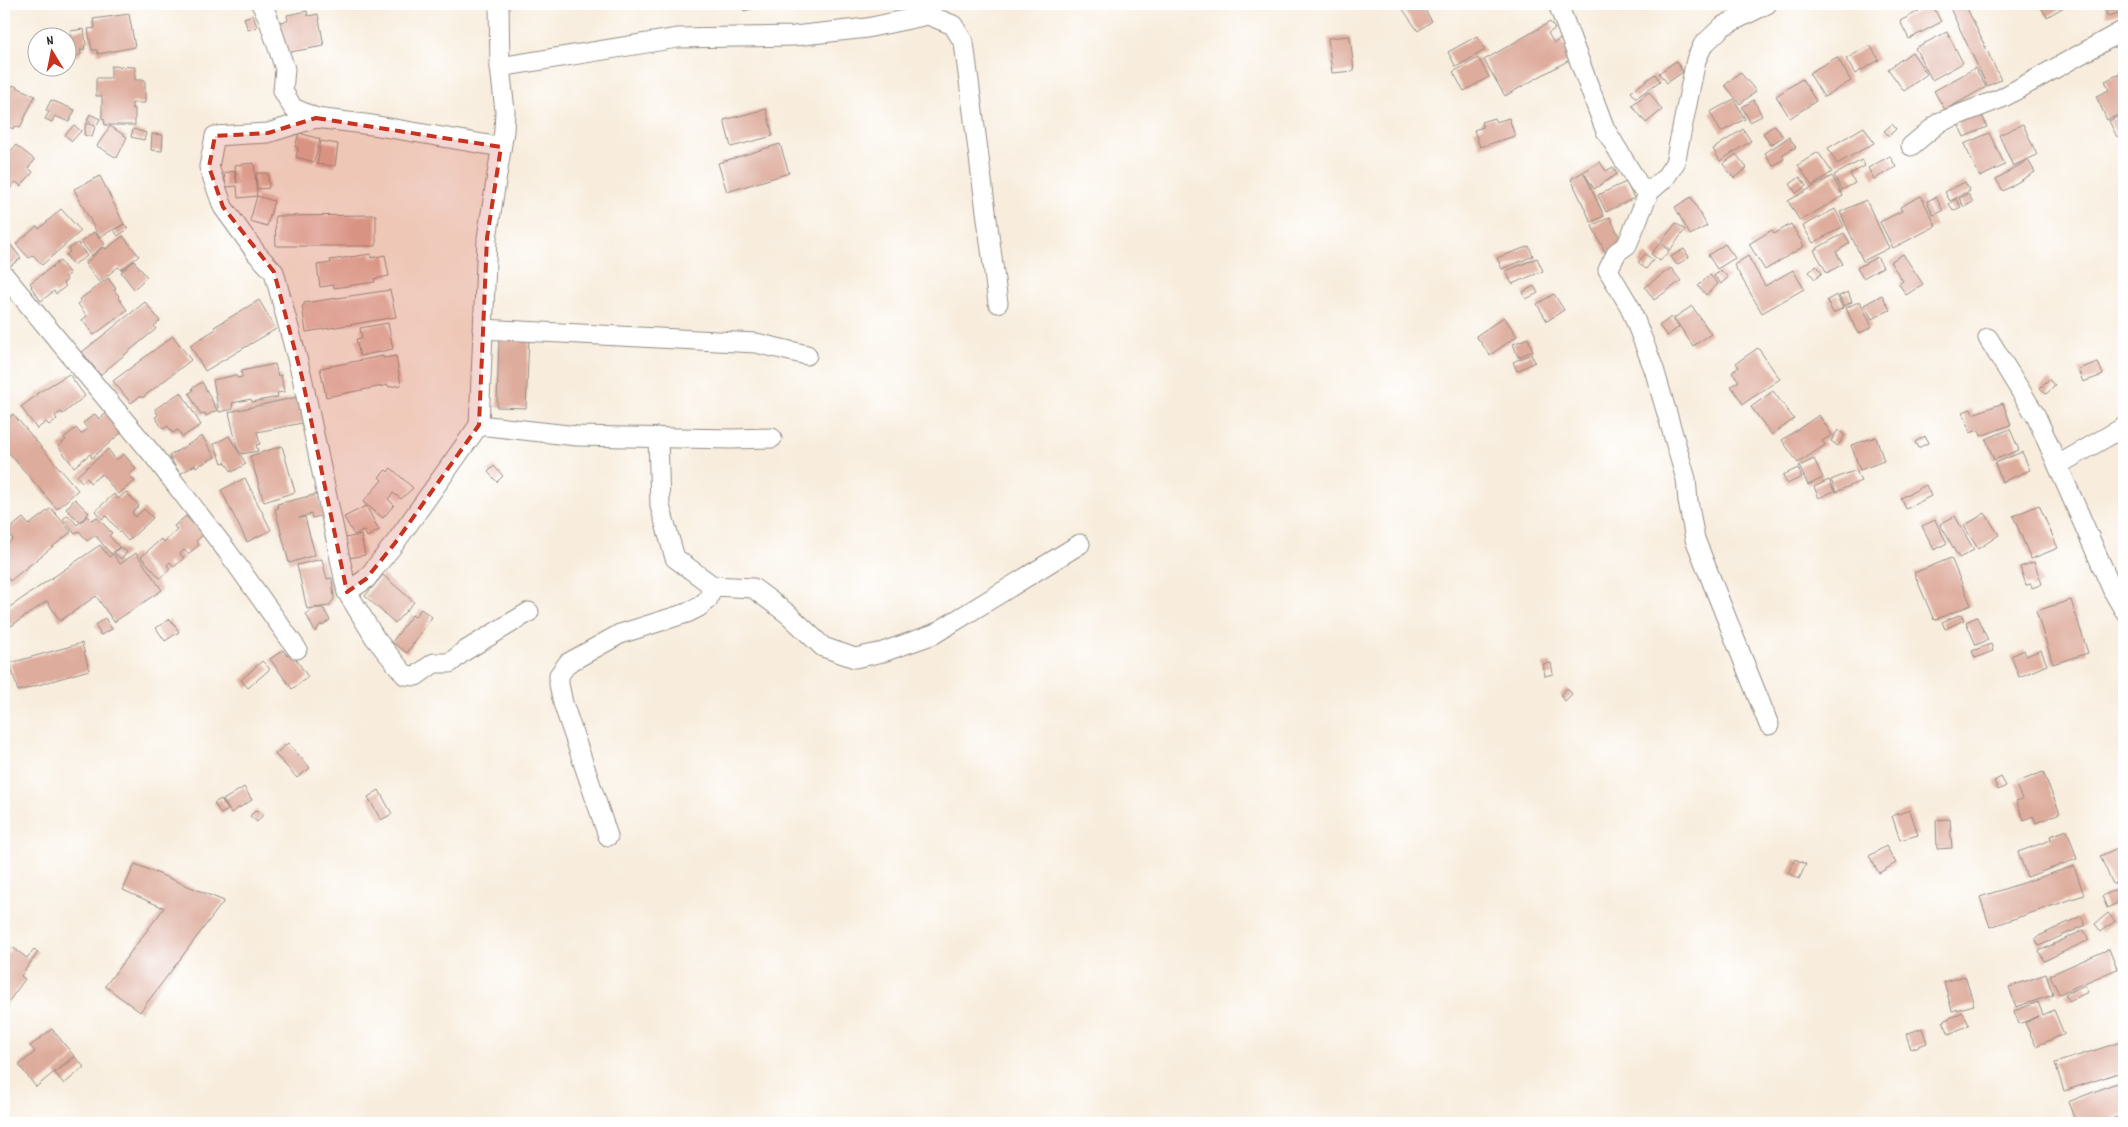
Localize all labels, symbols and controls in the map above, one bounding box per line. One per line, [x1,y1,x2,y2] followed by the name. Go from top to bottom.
[28,28,78,78] north arrow
[45,31,55,52] text: N

